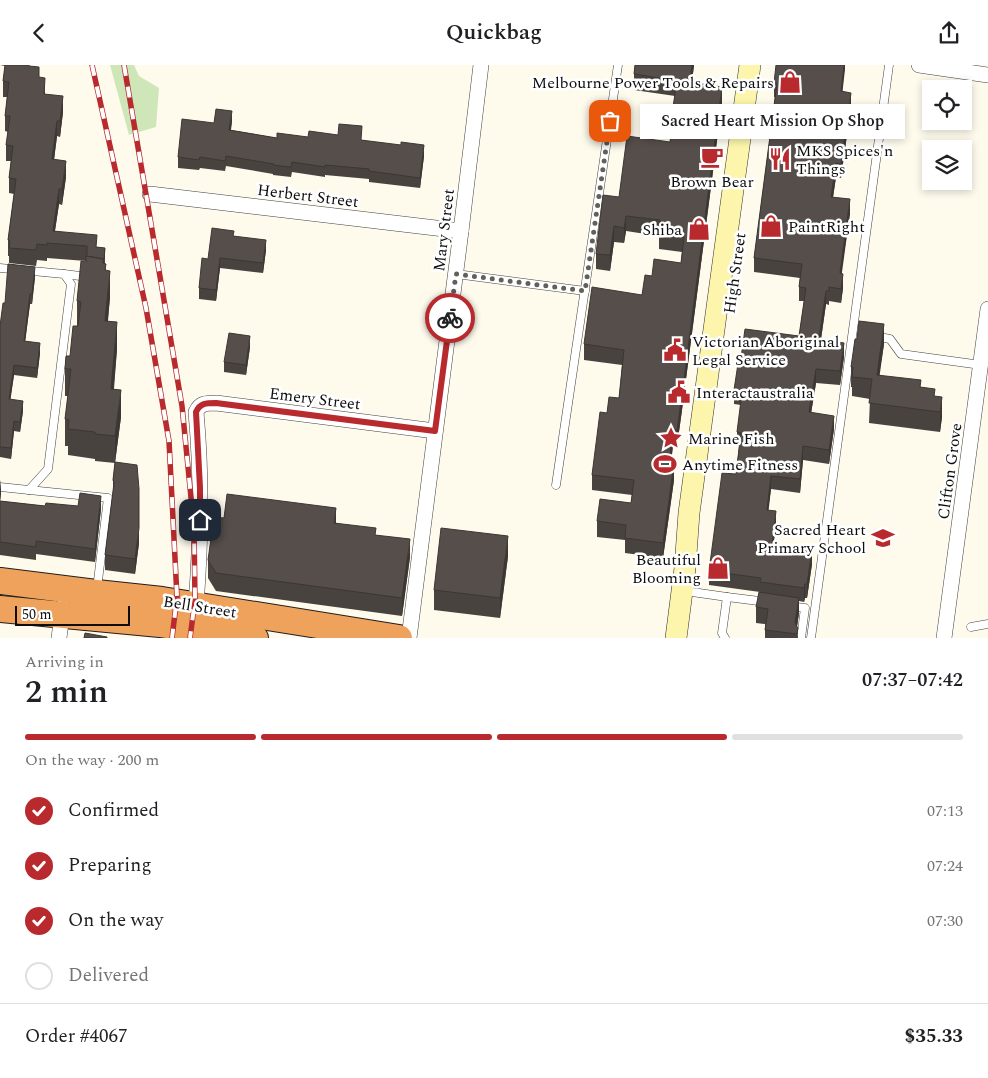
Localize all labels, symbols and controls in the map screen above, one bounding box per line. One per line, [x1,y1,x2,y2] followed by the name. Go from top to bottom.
[446,16,542,49] text: Quickbag
[25,19,53,47] icon: back
[935,19,963,47] icon: share
[777,69,803,95] shop icon: Melbourne Power Tools & Repairs
[532,71,774,95] place label: Melbourne Power Tools & Repairs
[922,80,972,190] map controls
[922,80,972,130] button: locate
[589,100,631,142] pin
[640,103,905,139] callout: Sacred Heart Mission Op Shop
[596,107,624,135] icon: bag
[661,109,884,133] text: Sacred Heart Mission Op Shop
[796,139,893,181] place label: MKS Spices'n Things
[922,140,972,190] button: layers
[699,144,725,170] cafe icon: Brown Bear
[767,146,793,172] restaurant icon: MKS Spices'n Things
[670,170,754,194] place label: Brown Bear
[256,178,360,214] street label: Herbert Street
[427,187,461,273] street label: Mary Street
[758,213,784,239] shop icon: PaintRight
[788,215,865,239] place label: PaintRight
[686,216,712,242] shop icon: Shiba
[642,218,682,242] place label: Shiba
[717,231,753,315] street label: High Street
[425,293,475,343] courier
[436,304,464,332] icon: bike
[692,330,839,372] place label: Victorian Aboriginal Legal Service
[662,337,688,363] public building icon: Victorian Aboriginal Legal Service
[666,379,692,405] public building icon: Interactaustralia
[268,381,362,417] street label: Emery Street
[696,381,814,405] place label: Interactaustralia
[931,421,969,521] street label: Clifton Grove
[658,425,684,451] place icon: Marine Fish
[688,427,774,451] place label: Marine Fish
[652,451,678,477] sports icon: Anytime Fitness
[682,453,798,477] place label: Anytime Fitness
[179,499,221,541] pin
[186,506,214,534] icon: home
[757,518,866,560] place label: Sacred Heart Primary School
[870,525,896,551] school or university icon: Sacred Heart Primary School
[632,548,701,590] place label: Beautiful Blooming
[705,555,731,581] shop icon: Beautiful Blooming
[162,589,239,625] street label: Bell Street
[15,603,130,626] scale bar
[22,604,52,625] text: 50 m
[25,650,104,674] text: Arriving in
[862,666,963,695] text: 07:37–07:42
[25,668,108,717] text: 2 min
[25,748,159,772] text: On the way · 200 m
[68,796,159,825] text: Confirmed
[25,797,53,825] icon: check
[927,799,963,823] text: 07:13
[68,851,152,880] text: Preparing
[25,852,53,880] icon: check
[927,854,963,878] text: 07:24
[68,906,164,935] text: On the way
[25,907,53,935] icon: check
[927,909,963,933] text: 07:30
[68,961,149,990] text: Delivered
[25,1022,128,1051] text: Order #4067
[905,1022,963,1051] text: $35.33

